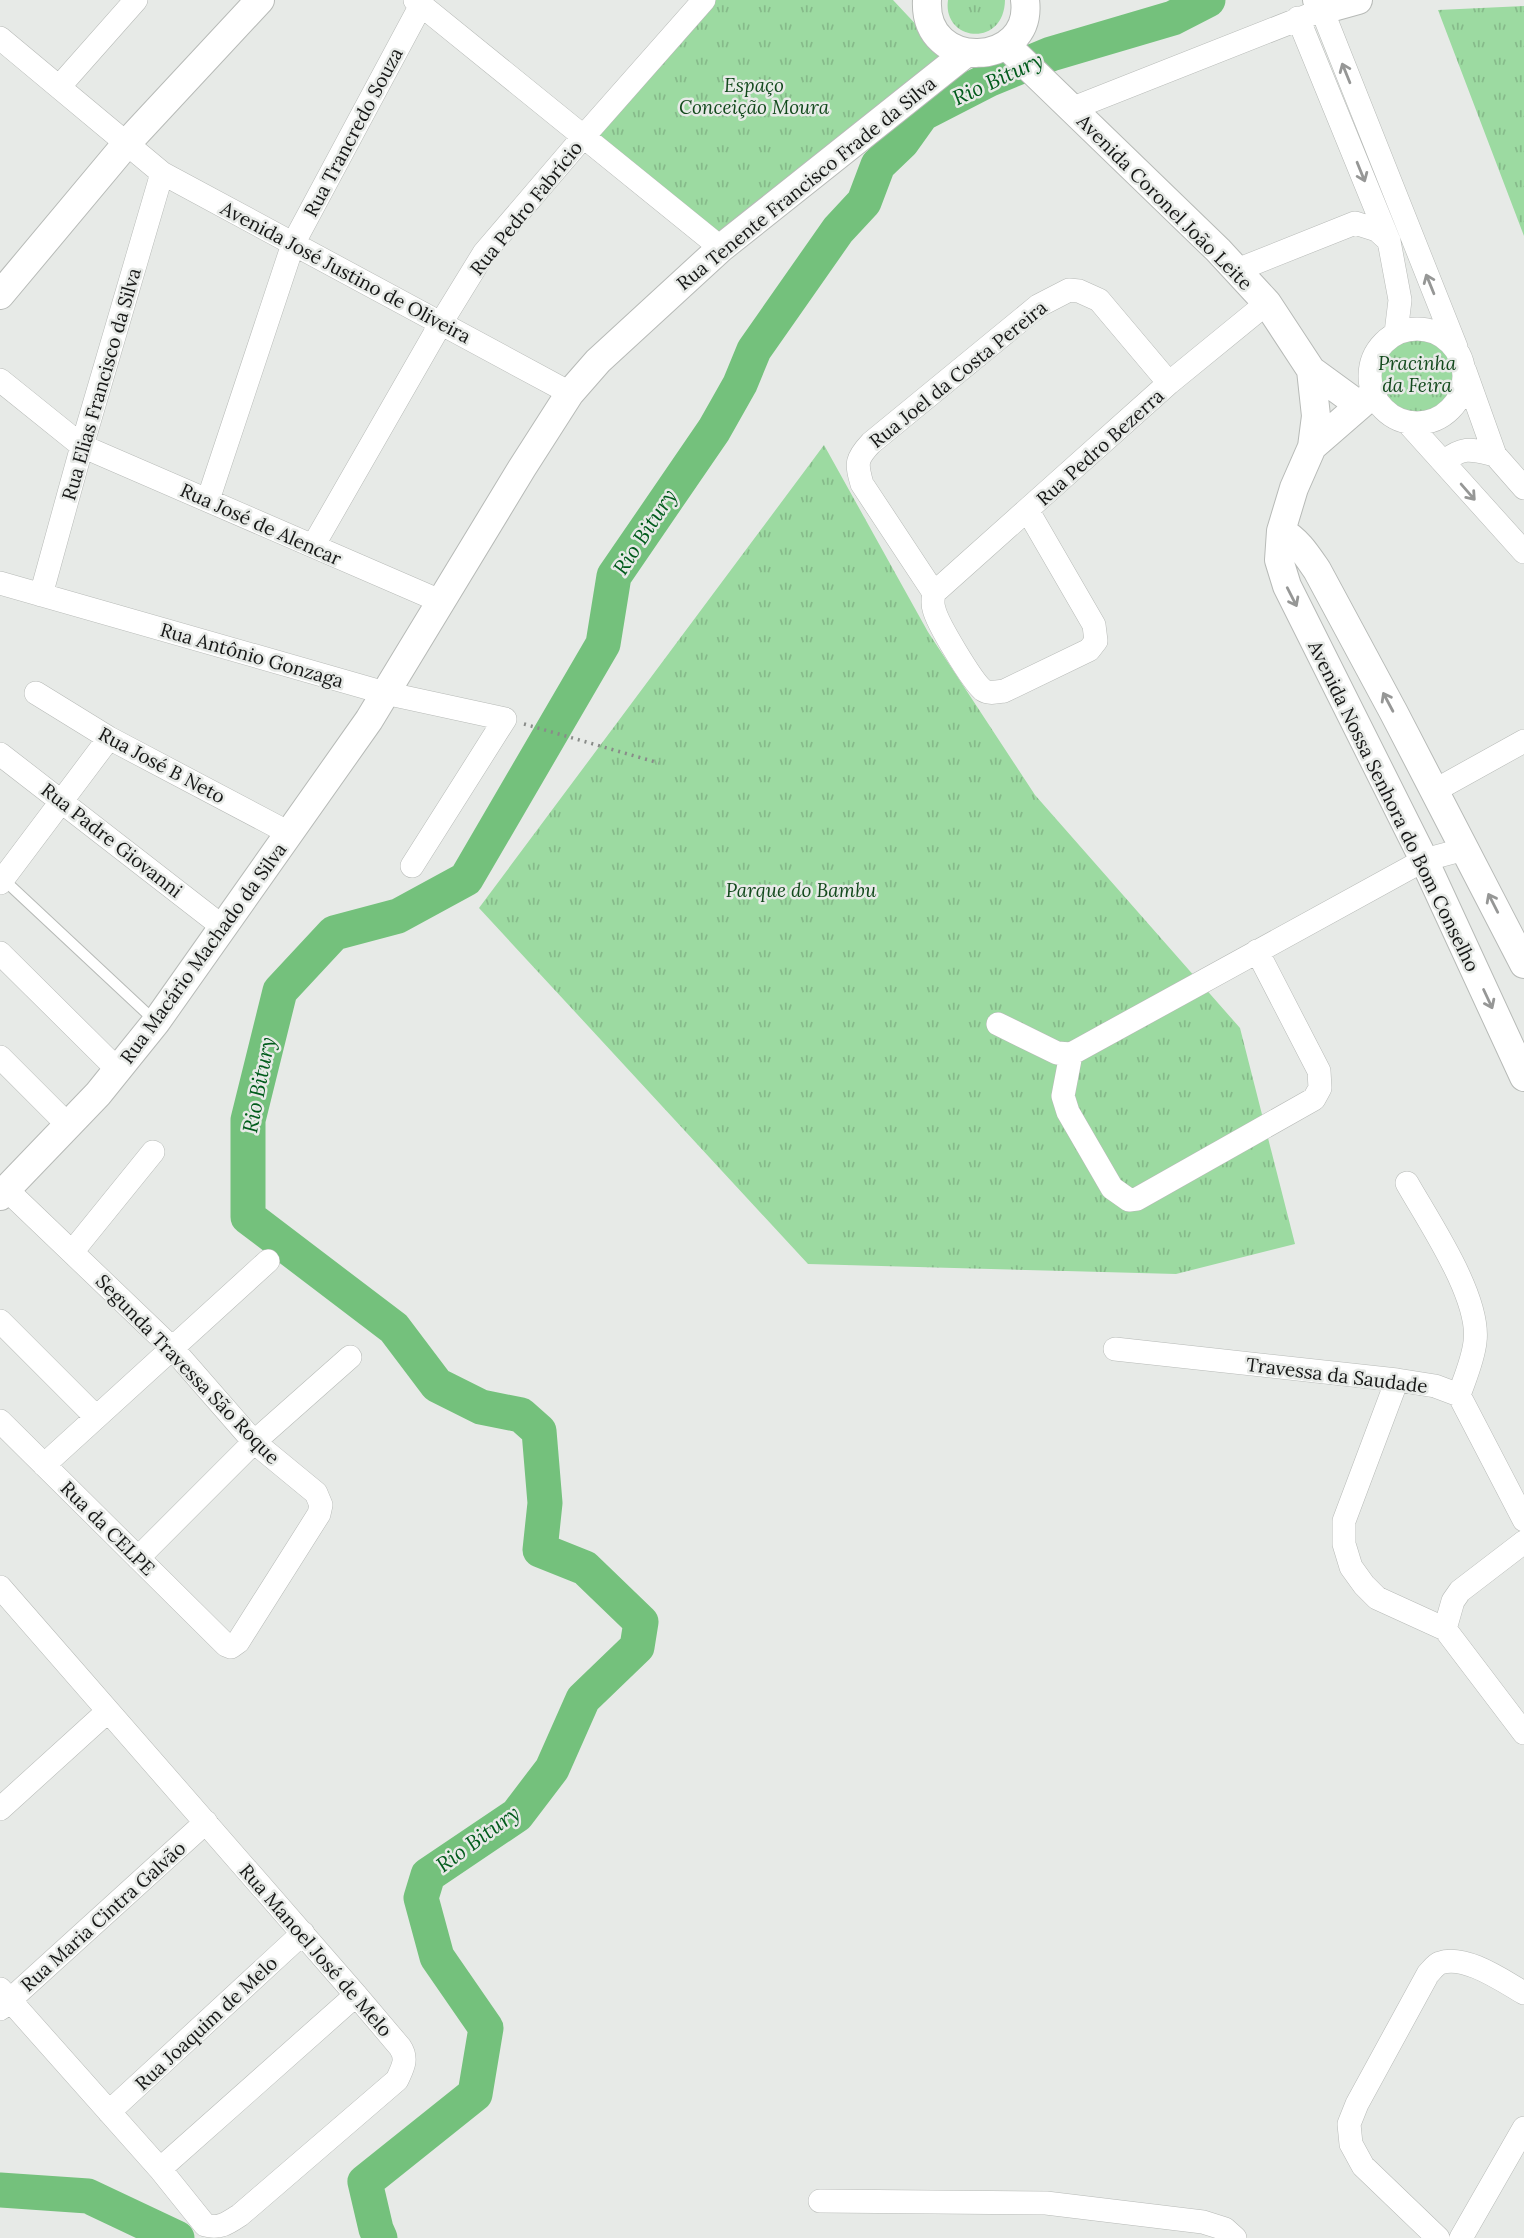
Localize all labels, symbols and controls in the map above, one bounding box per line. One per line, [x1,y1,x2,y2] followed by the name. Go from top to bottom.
[298,43,408,221] street label: Rua Trancredo Souza
[948,46,1047,111] water label: Rio Bitury
[1339,62,1352,84] one-way arrow
[671,71,941,295] street label: Rua Tenente Francisco Frade da Silva
[679,73,830,119] park label: Espaço Conceição Moura
[1071,108,1258,295] street label: Avenida Coronel João Leite
[464,136,588,280] street label: Rua Pedro Fabrício
[1355,160,1368,182] one-way arrow
[216,195,475,348] street label: Avenida José Justino de Oliveira
[56,265,146,503] street label: Rua Elias Francisco da Silva
[1423,274,1436,295] one-way arrow
[864,295,1052,453] street label: Rua Joel da Costa Pereira
[1378,351,1457,397] park label: Pracinha da Feira
[1031,383,1169,511] street label: Rua Pedro Bezerra
[177,478,346,571] street label: Rua José de Alencar
[1460,482,1476,500] one-way arrow
[607,484,682,580] water label: Rio Bitury
[1286,586,1300,607] one-way arrow
[158,617,347,693] street label: Rua Antônio Gonzaga
[1303,636,1485,975] street label: Avenida Nossa Senhora do Bom Conselho
[1381,692,1395,712] one-way arrow
[95,722,229,808] street label: Rua José B Neto
[37,777,187,903] street label: Rua Padre Giovanni
[115,838,291,1068] street label: Rua Macário Machado da Silva
[726,878,877,902] park label: Parque do Bambu
[1486,893,1499,914] one-way arrow
[1482,988,1495,1009] one-way arrow
[236,1035,281,1135] water label: Rio Bitury
[91,1269,285,1469] street label: Segunda Travessa São Roque
[1245,1352,1429,1398] street label: Travessa da Saudade
[56,1476,160,1580] street label: Rua da CELPE
[431,1799,525,1878] water label: Rio Bitury
[16,1836,190,1996] street label: Rua Maria Cintra Galvão
[234,1859,398,2041] street label: Rua Manoel José de Melo
[130,1951,282,2095] street label: Rua Joaquim de Melo

